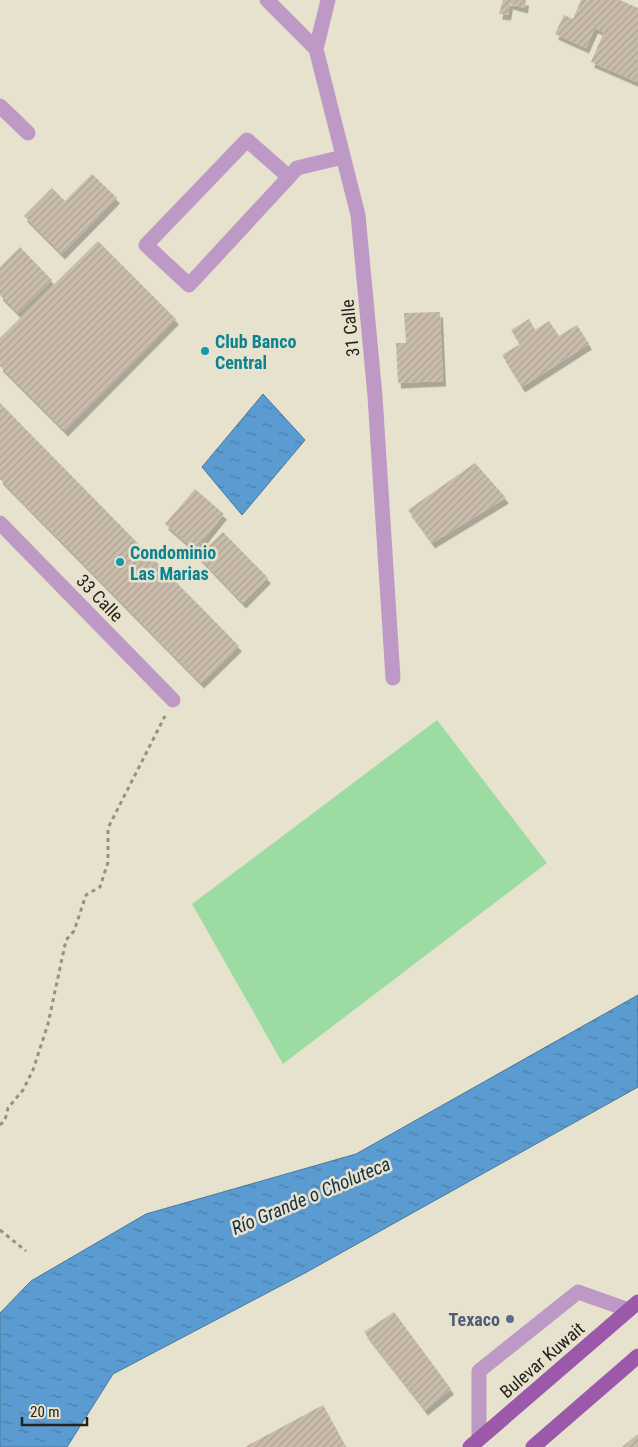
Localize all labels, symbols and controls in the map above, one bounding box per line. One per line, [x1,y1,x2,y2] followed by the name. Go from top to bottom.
[337,298,363,358] street label: 31 Calle
[215,331,296,373] place label: Club Banco Central
[199,345,211,357] marker: Club Banco Central
[130,542,216,584] place label: Condominio Las Marias
[114,556,126,568] marker: Condominio Las Marias
[72,570,128,626] street label: 33 Calle
[228,1152,394,1240] water label: Río Grande o Choluteca
[449,1309,500,1330] place label: Texaco
[504,1313,516,1325] marker: Texaco
[496,1318,588,1402] street label: Bulevar Kuwait
[22,1394,88,1426] scale bar
[30,1403,60,1421] text: 20 m

